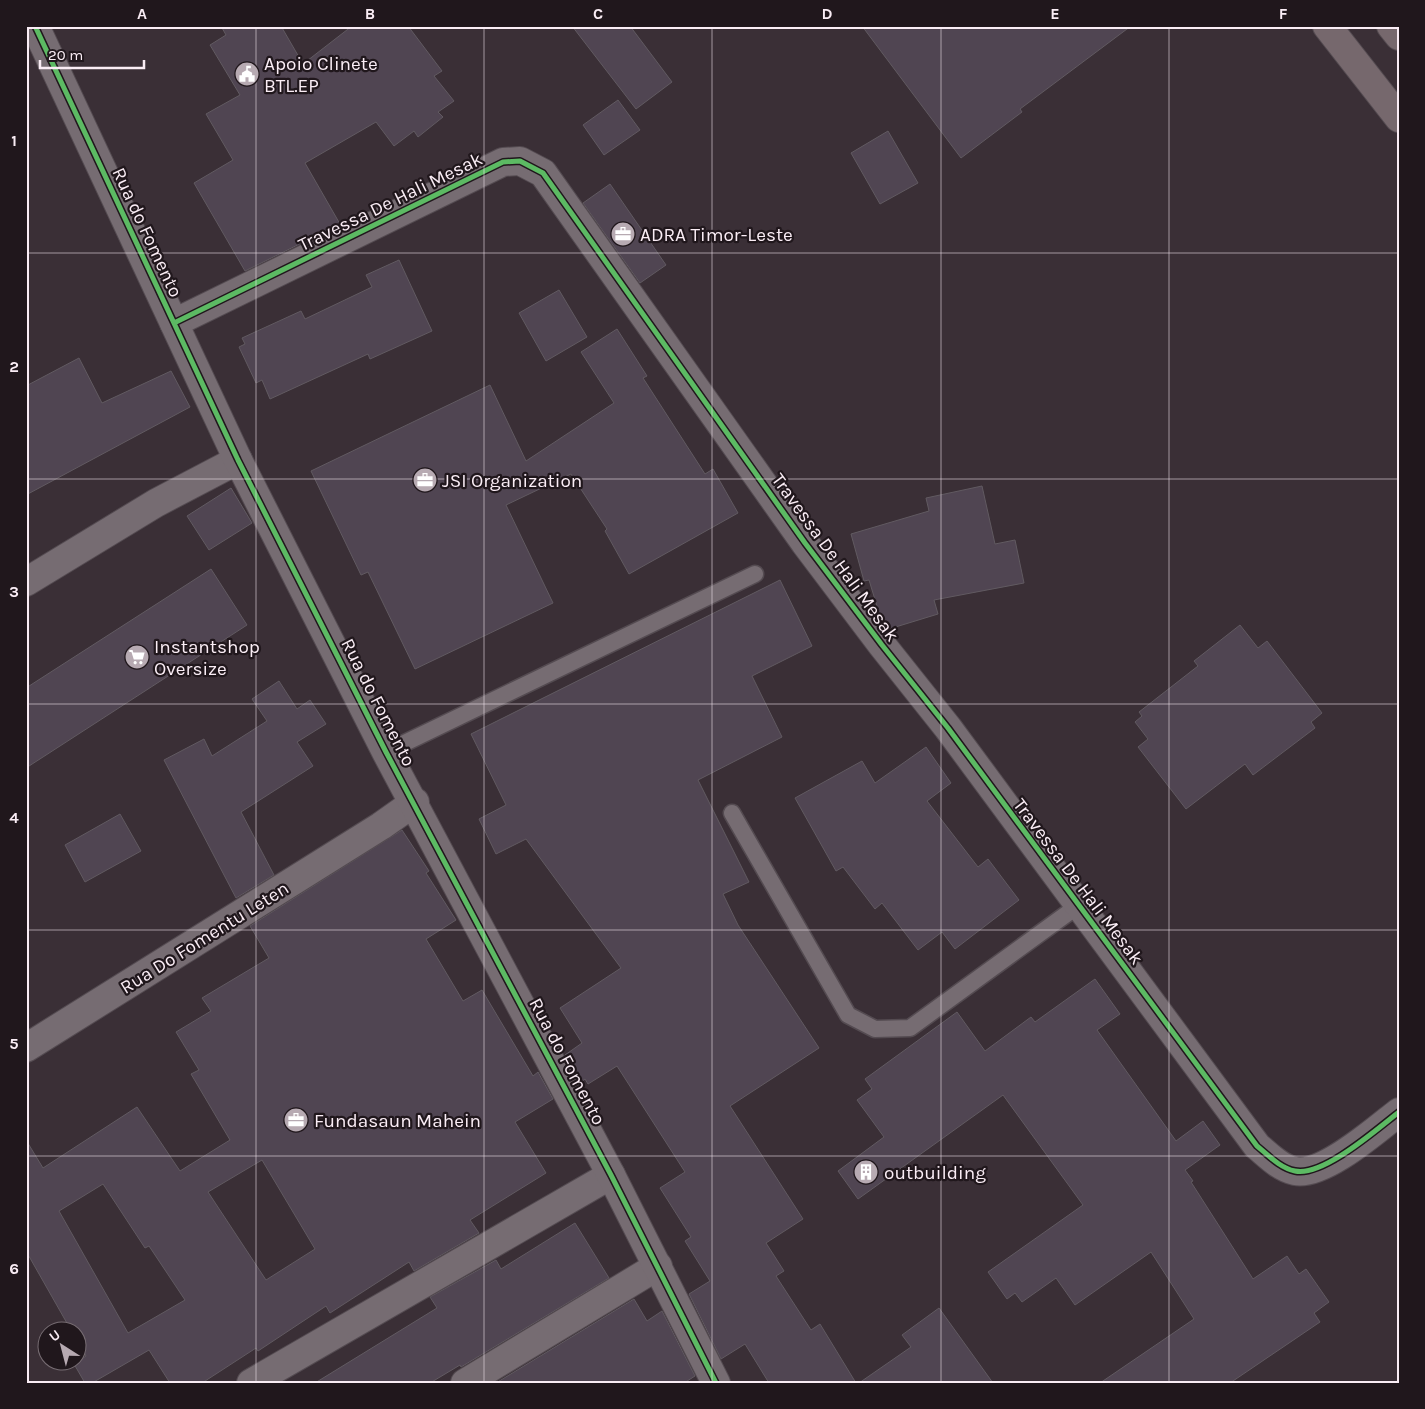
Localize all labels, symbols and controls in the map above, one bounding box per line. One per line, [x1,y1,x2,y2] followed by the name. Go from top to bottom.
[137,4,147,23] text: A
[365,4,375,23] text: B
[593,4,603,23] text: C
[822,4,833,23] text: D
[1050,4,1060,23] text: E
[1279,4,1288,23] text: F
[40,38,144,70] scale bar
[48,46,83,64] text: 20 m
[264,53,378,97] place label: Apoio Clinete BTL.EP
[234,61,260,87] public building icon: Apoio Clinete BTL.EP
[11,131,17,150] text: 1
[295,148,486,256] street label: Travessa De Hali Mesak
[107,164,187,301] street label: Rua do Fomento
[610,221,636,247] office icon: ADRA Timor-Leste
[640,224,793,246] place label: ADRA Timor-Leste
[9,357,19,376] text: 2
[412,467,438,493] office icon: JSI Organization
[767,469,904,646] street label: Travessa De Hali Mesak
[442,470,582,492] place label: JSI Organization
[9,582,19,601] text: 3
[336,635,420,770] street label: Rua do Fomento
[154,636,260,680] place label: Instantshop Oversize
[124,644,150,670] supermarket icon: Instantshop Oversize
[1009,794,1148,969] street label: Travessa De Hali Mesak
[9,808,19,827] text: 4
[116,877,293,999] street label: Rua Do Fomentu Leten
[524,994,610,1129] street label: Rua do Fomento
[9,1034,19,1053] text: 5
[283,1107,309,1133] office icon: Fundasaun Mahein
[314,1110,481,1132] place label: Fundasaun Mahein
[853,1159,879,1185] building icon: outbuilding
[884,1162,986,1184] place label: outbuilding
[9,1259,19,1278] text: 6
[38,1322,88,1372] north arrow
[46,1326,64,1346] text: U

